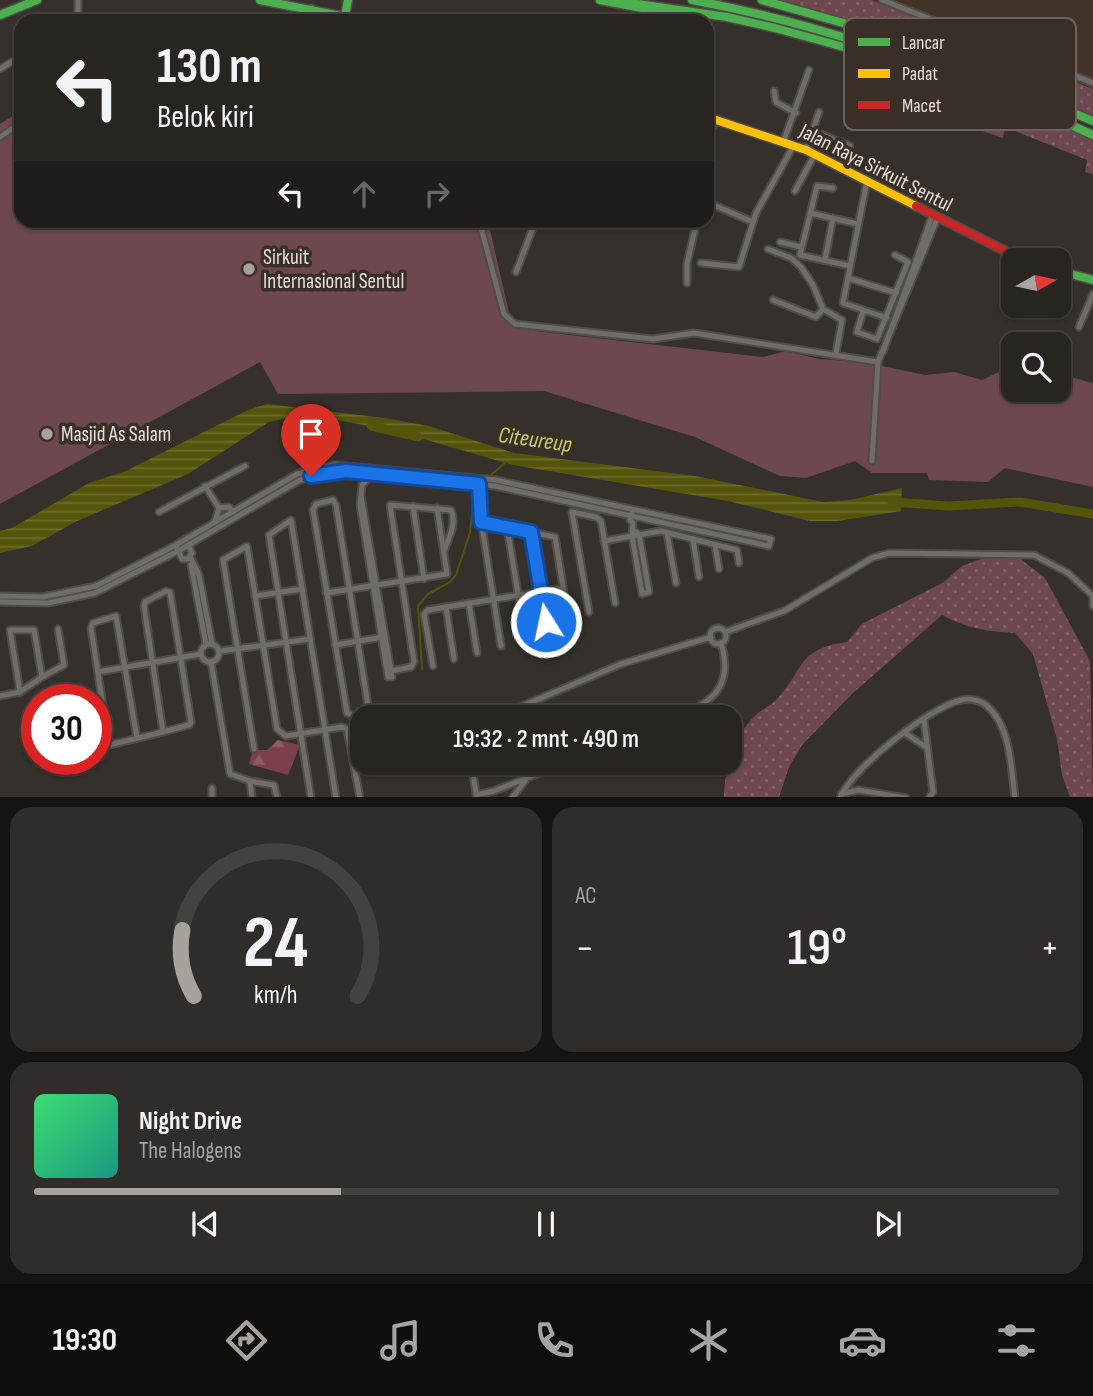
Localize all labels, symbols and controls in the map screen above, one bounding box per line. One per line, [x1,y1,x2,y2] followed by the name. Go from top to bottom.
[844,18,1076,130] legend
[902,32,945,55] text: Lancar
[157,38,262,97] text: 130 m
[42,42,133,133] icon: left
[902,63,938,86] text: Padat
[902,95,942,118] text: Macet
[157,98,254,137] text: Belok kiri
[794,118,957,217] street label: Jalan Raya Sirkuit Sentul
[272,175,310,213] icon: left
[345,175,383,213] icon: ahead
[418,175,456,213] icon: right
[263,245,404,294] place label: Sirkuit Internasional Sentul
[1001,248,1071,318] north arrow
[1001,248,1071,402] map controls
[241,261,257,277] marker: Sirkuit Internasional Sentul
[1001,332,1071,402] button: search
[281,404,341,476] pin
[292,415,330,453] icon: arrive
[496,421,574,459] water label: Citeureup
[61,422,171,447] place label: Masjid As Salam
[39,426,55,442] marker: Masjid As Salam
[509,585,583,659] position arrow
[21,684,112,775] speed limit sign: 30
[453,724,639,755] text: 19:32 · 2 mnt · 490 m
[576,882,596,910] text: AC
[243,900,308,988] text: 24
[788,917,847,980] text: 19°
[576,926,594,971] text: −
[1040,926,1059,971] text: +
[254,979,297,1010] text: km/h
[139,1106,242,1137] text: Night Drive
[139,1137,242,1165] text: The Halogens
[186,1205,224,1243] icon: previous
[527,1205,565,1243] icon: pause
[869,1205,907,1243] icon: next
[222,1316,271,1365] icon: directions
[376,1316,425,1365] icon: music
[530,1316,579,1365] icon: phone
[684,1316,733,1365] icon: climate
[838,1316,887,1365] icon: car
[992,1316,1041,1365] icon: filters
[52,1321,117,1360] text: 19:30

